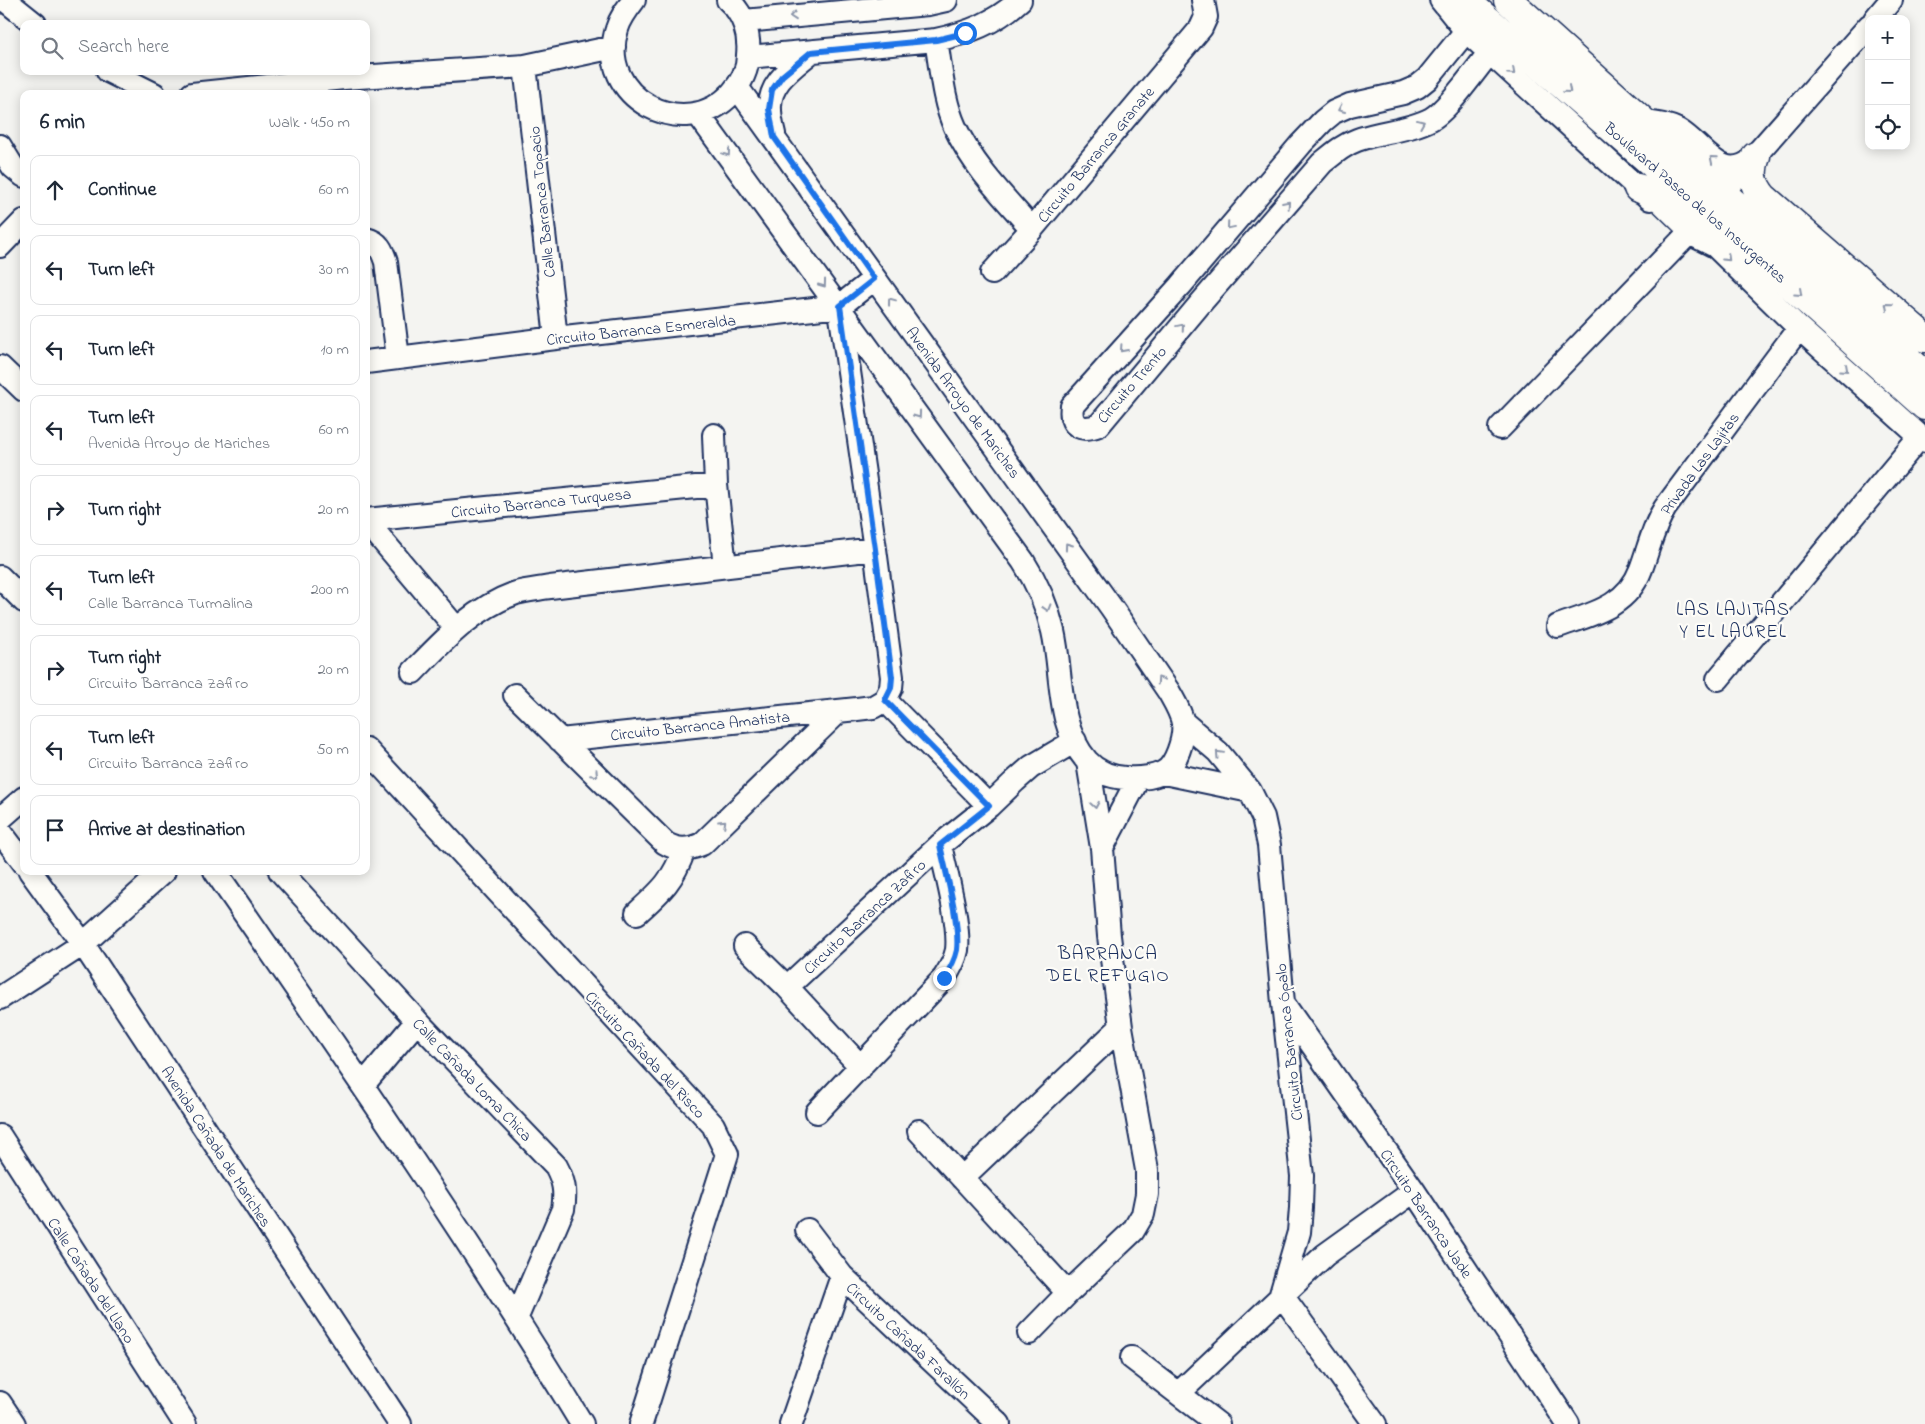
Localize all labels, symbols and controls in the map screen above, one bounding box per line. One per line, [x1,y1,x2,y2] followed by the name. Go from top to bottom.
[788,10,796,21] one-way arrow
[1865,15,1910,150] map controls
[1865,15,1910,60] button: +
[20,20,370,75] search box
[954,22,977,45] route start
[38,34,66,62] icon: search
[78,34,169,61] text: Search here
[1865,60,1910,105] button: −
[1506,66,1515,75] one-way arrow
[1032,81,1161,229] street label: Circuito Barranca Granate
[1562,84,1571,93] one-way arrow
[1337,103,1346,113] one-way arrow
[1865,105,1910,150] button: locate
[40,108,85,138] text: 6 min
[269,111,350,135] text: Walk · 450 m
[1597,117,1791,290] street label: Boulevard Paseo de los Insurgentes
[1416,119,1425,129] one-way arrow
[523,125,563,279] street label: Calle Barranca Topacio
[721,147,730,157] one-way arrow
[1710,156,1719,165] one-way arrow
[41,176,69,204] icon: ahead
[88,177,156,204] text: Continue
[319,178,349,202] text: 60 m
[1281,200,1290,209] one-way arrow
[1227,221,1236,230] one-way arrow
[1721,252,1730,261] one-way arrow
[41,256,69,284] icon: left
[88,257,155,284] text: Turn left
[319,258,349,282] text: 30 m
[817,278,826,288] one-way arrow
[1794,287,1803,296] one-way arrow
[888,298,896,307] one-way arrow
[1885,303,1894,312] one-way arrow
[545,309,737,353] street label: Circuito Barranca Esmeralda
[899,322,1026,484] street label: Avenida Arroyo de Mariches
[1175,324,1183,333] one-way arrow
[41,336,69,364] icon: left
[88,337,155,364] text: Turn left
[321,338,349,362] text: 10 m
[1092,341,1173,430] street label: Circuito Trento
[1120,343,1129,352] one-way arrow
[1839,363,1848,372] one-way arrow
[88,405,155,432] text: Turn left
[1655,408,1746,521] street label: Privada Las Lajitas
[912,410,921,419] one-way arrow
[41,416,69,444] icon: left
[319,418,349,442] text: 60 m
[88,432,270,456] text: Avenida Arroyo de Mariches
[450,483,632,525] street label: Circuito Barranca Turquesa
[41,496,69,524] icon: right
[88,497,161,524] text: Turn right
[318,498,349,522] text: 20 m
[1065,542,1074,552] one-way arrow
[88,565,155,592] text: Turn left
[41,576,69,604] icon: left
[311,578,349,602] text: 200 m
[88,592,253,616] text: Calle Barranca Turmalina
[1676,597,1790,646] district label: LAS LAJITAS Y EL LAUREL
[1041,604,1051,612] one-way arrow
[88,645,161,672] text: Turn right
[41,656,69,684] icon: right
[318,658,349,682] text: 20 m
[88,672,248,696] text: Circuito Barranca Zafiro
[1157,676,1166,685] one-way arrow
[609,706,791,748] street label: Circuito Barranca Amatista
[88,725,155,752] text: Turn left
[41,736,69,764] icon: left
[317,738,349,762] text: 50 m
[1216,751,1225,760] one-way arrow
[88,752,248,776] text: Circuito Barranca Zafiro
[589,768,598,777] one-way arrow
[1089,800,1099,809] one-way arrow
[41,816,69,844] icon: arrive
[88,817,245,844] text: Arrive at destination
[717,820,726,829] one-way arrow
[799,854,932,981] street label: Circuito Barranca Zafiro
[1045,941,1170,990] district label: BARRANCA DEL REFUGIO
[1270,962,1310,1122] street label: Circuito Barranca Ópalo
[933,967,956,990] route end
[579,986,710,1125] street label: Circuito Cañada del Risco
[406,1013,537,1148] street label: Calle Cañada Loma Chica
[154,1062,277,1232] street label: Avenida Cañada de Mariches
[1373,1145,1478,1284] street label: Circuito Barranca Jade
[41,1213,140,1349] street label: Calle Cañada del Llano
[840,1277,976,1406] street label: Circuito Cañada Farallón

